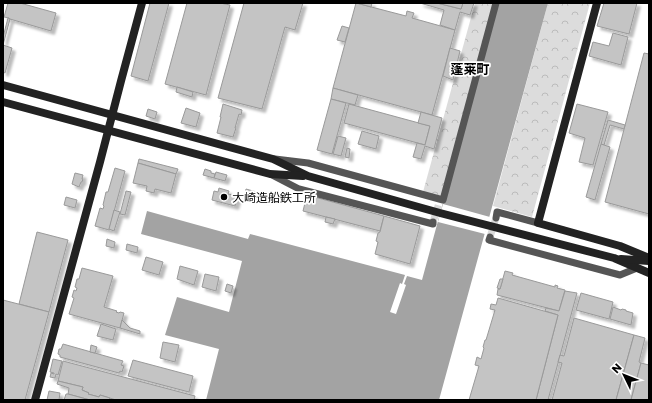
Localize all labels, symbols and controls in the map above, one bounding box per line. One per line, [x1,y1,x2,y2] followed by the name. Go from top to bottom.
[450,60,490,79] district label: 蓬莱町
[232,189,316,206] place label: 大崎造船鉄工所
[219,192,229,202] marker: 大崎造船鉄工所
[604,355,644,395] north arrow
[608,360,625,377] text: N

